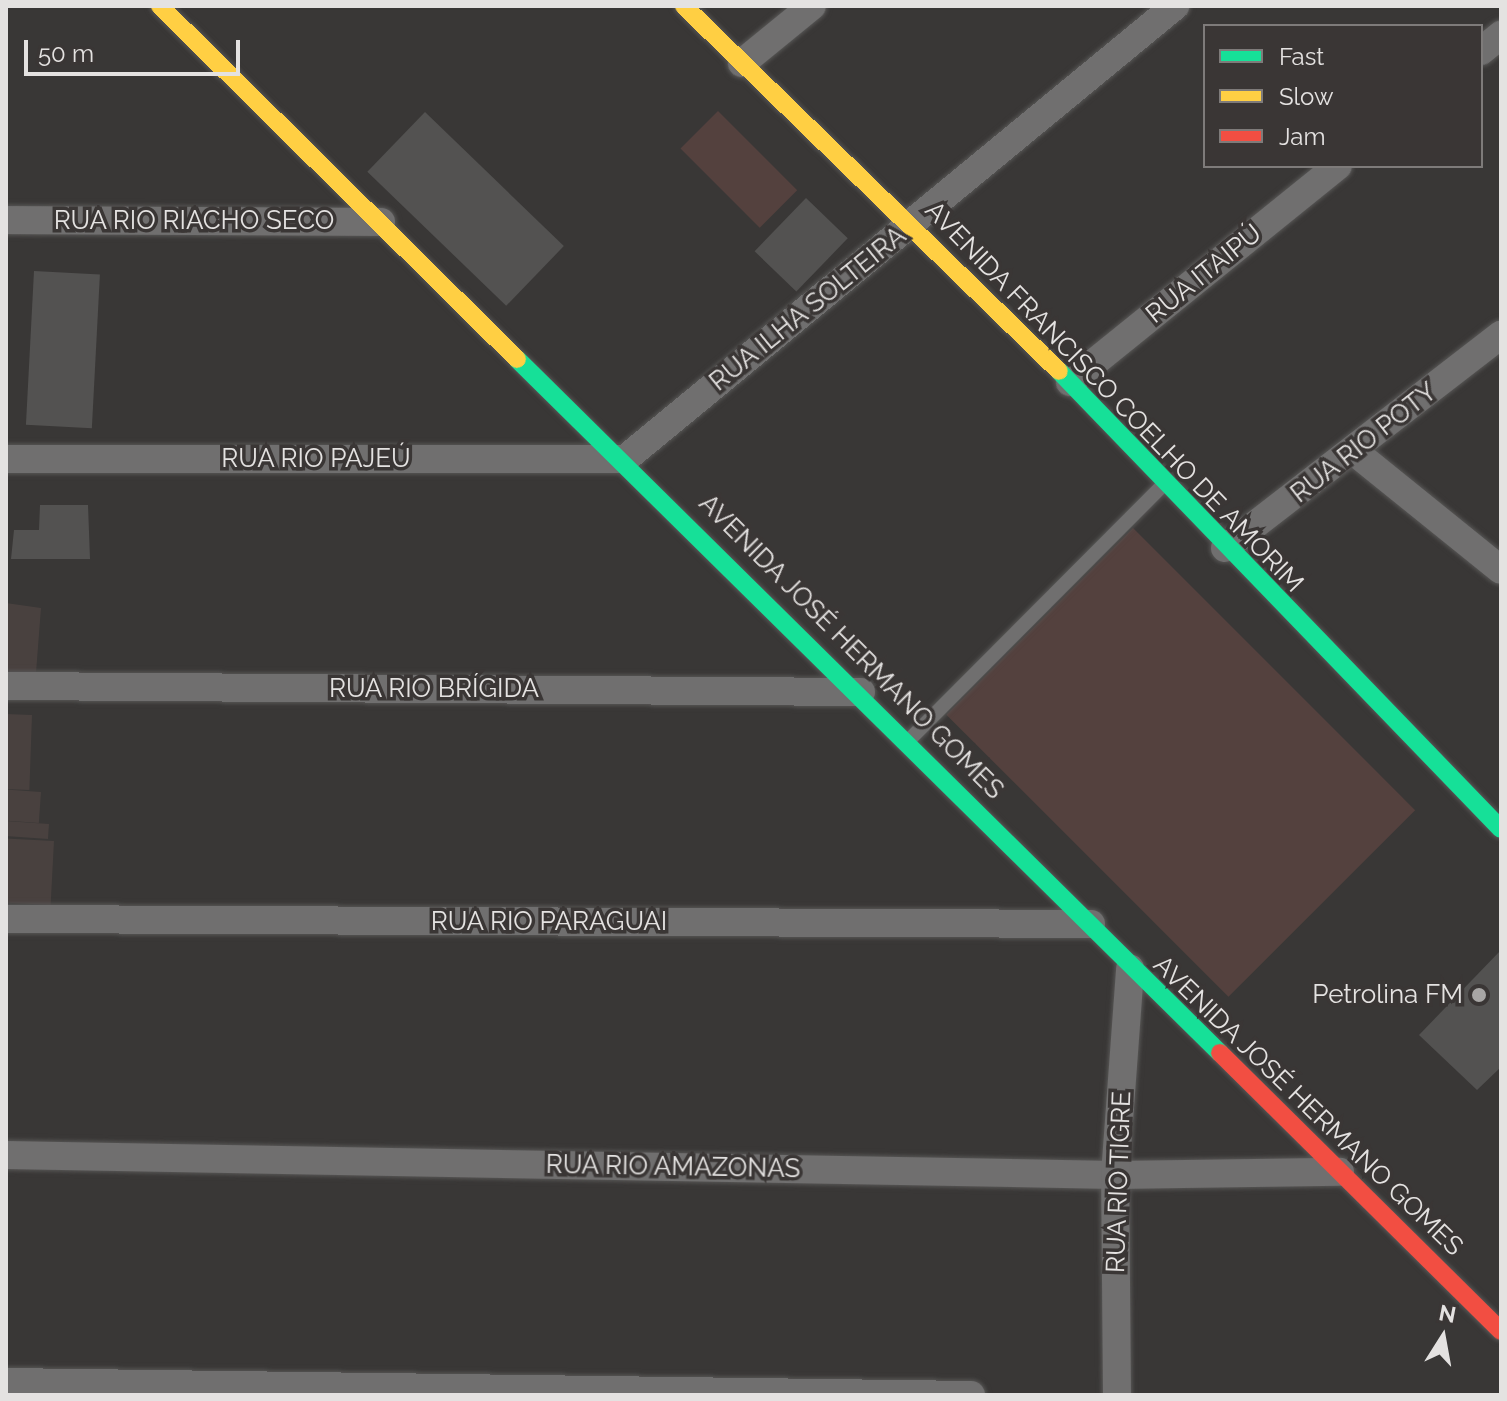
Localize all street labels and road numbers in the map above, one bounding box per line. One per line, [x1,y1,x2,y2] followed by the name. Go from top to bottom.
[918,195,1310,599] street label: AVENIDA FRANCISCO COELHO DE AMORIM
[53,205,335,237] street label: RUA RIO RIACHO SECO
[1140,218,1268,330] street label: RUA ITAIPÚ
[703,220,913,398] street label: RUA ILHA SOLTEIRA
[1284,376,1444,510] street label: RUA RIO POTY
[221,443,411,475] street label: RUA RIO PAJEÚ
[692,488,1010,806] street label: AVENIDA JOSÉ HERMANO GOMES
[329,673,539,705] street label: RUA RIO BRÍGIDA
[430,906,668,938] street label: RUA RIO PARAGUAI
[1146,949,1470,1263] street label: AVENIDA JOSÉ HERMANO GOMES
[1100,1090,1138,1274] street label: RUA RIO TIGRE
[545,1149,801,1185] street label: RUA RIO AMAZONAS

